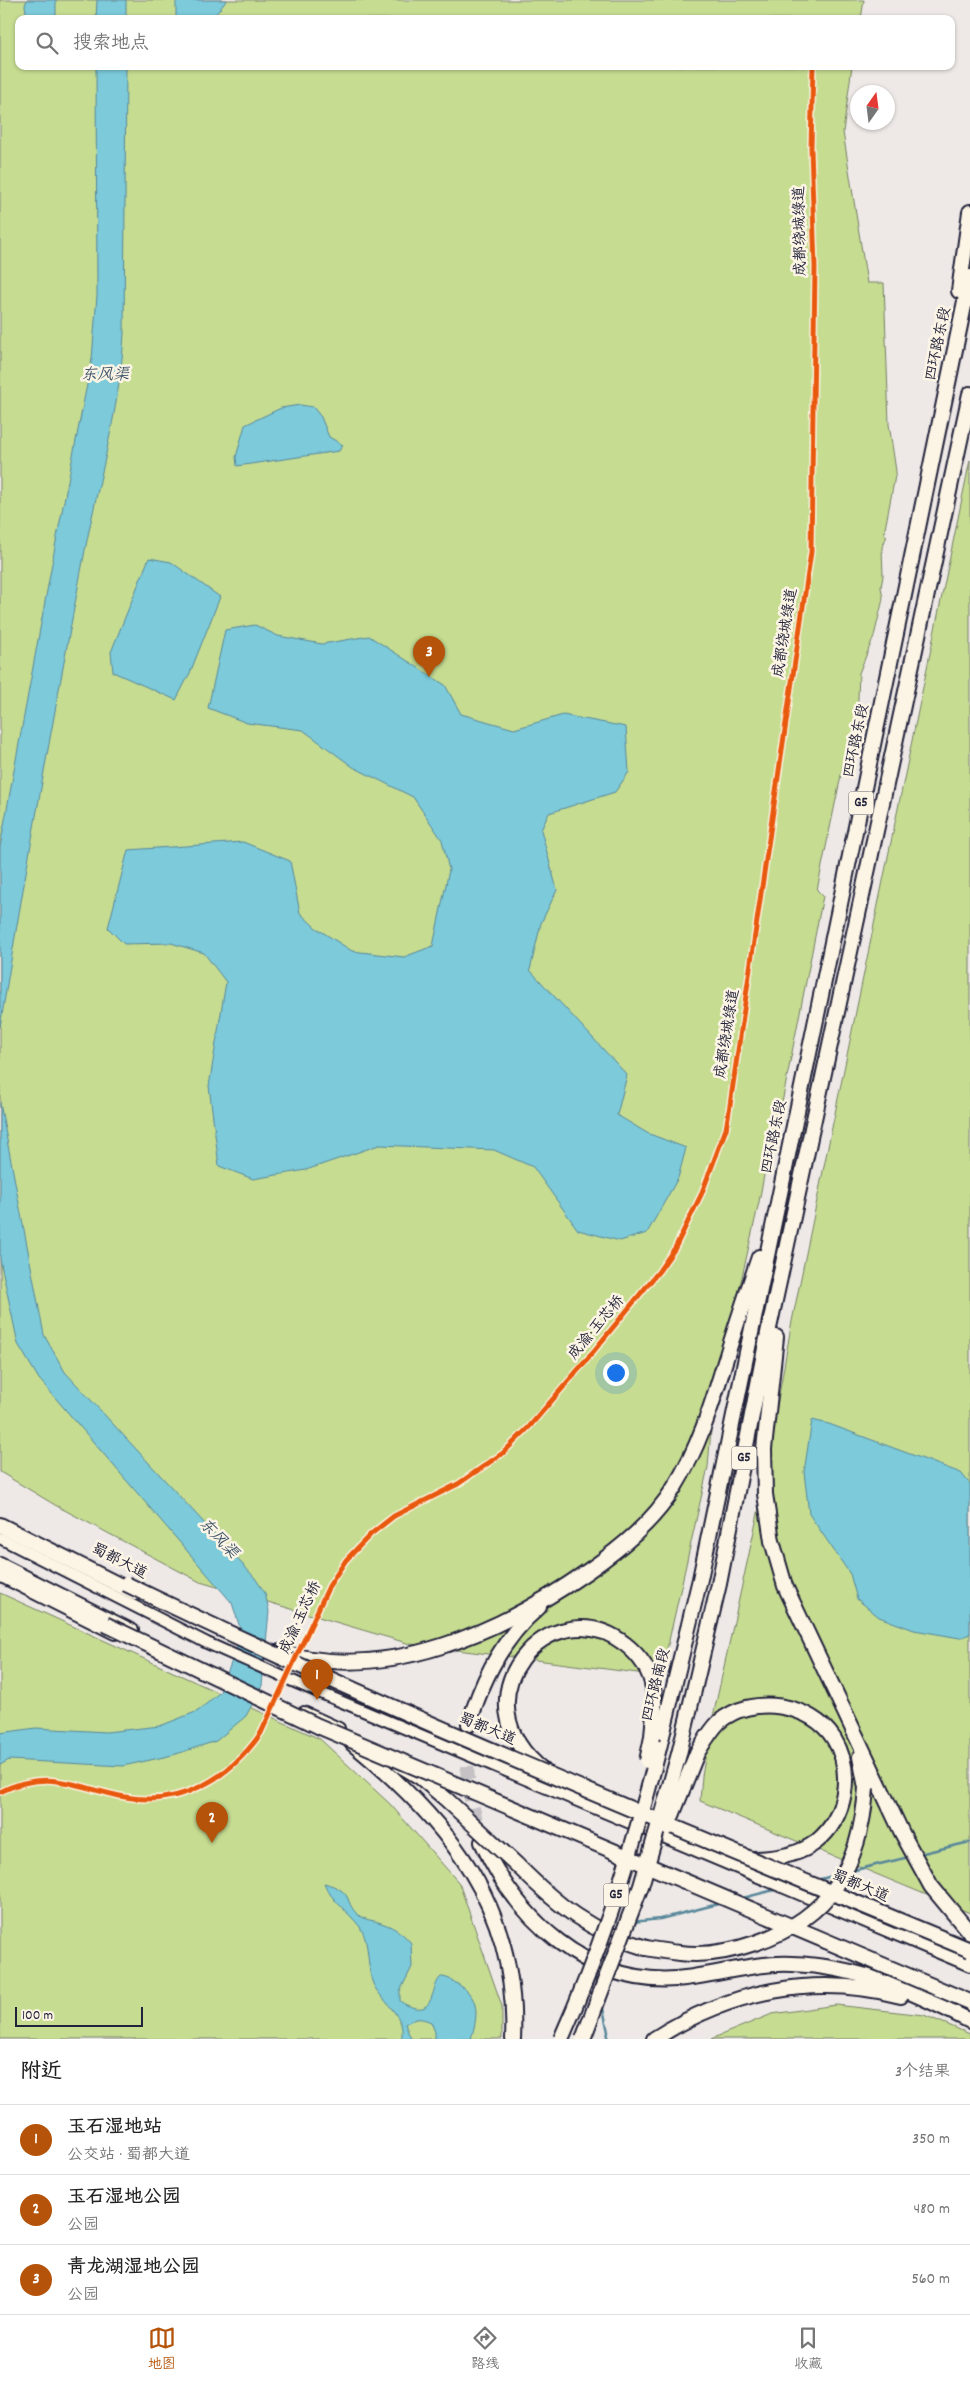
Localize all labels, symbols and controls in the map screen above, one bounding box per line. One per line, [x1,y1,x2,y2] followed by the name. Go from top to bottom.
[15,15,955,70] search box
[33,29,61,57] icon: search
[73,31,149,58] text: 搜索地点
[850,85,895,130] north arrow
[789,186,813,276] street label: 成都绕城绿道
[920,305,958,383] street label: 四环路东段
[81,364,131,387] water label: 东风渠
[768,587,804,679] street label: 成都绕城绿道
[413,636,445,677] pin: 3
[838,702,876,780] street label: 四环路东段
[848,791,874,814] road number: G5
[710,988,746,1080] street label: 成都绕城绿道
[756,1098,794,1176] street label: 四环路东段
[563,1291,631,1365] street label: 成渝·玉芯桥
[603,1360,629,1386] your location
[732,1446,756,1470] road number: G5
[193,1514,244,1566] water label: 东风渠
[87,1539,151,1585] street label: 蜀都大道
[274,1578,328,1658] street label: 成渝·玉芯桥
[637,1646,677,1724] street label: 四环路南段
[301,1659,333,1700] pin: 1
[455,1708,519,1752] street label: 蜀都大道
[196,1802,228,1843] pin: 2
[828,1865,892,1909] street label: 蜀都大道
[604,1884,628,1906] road number: G5
[15,2004,142,2027] scale bar
[22,2006,53,2026] text: 100 m
[20,2058,62,2088] text: 附近
[895,2061,950,2084] text: 3个结果
[67,2115,162,2142] text: 玉石湿地站
[34,2128,38,2151] text: 1
[912,2128,950,2151] text: 350 m
[67,2144,190,2167] text: 公交站 · 蜀都大道
[67,2185,181,2212] text: 玉石湿地公园
[33,2198,40,2221] text: 2
[914,2198,950,2221] text: 480 m
[67,2214,99,2237] text: 公园
[67,2255,200,2282] text: 青龙湖湿地公园
[32,2268,40,2291] text: 3
[911,2268,950,2291] text: 560 m
[67,2284,99,2307] text: 公园
[148,2324,176,2375] tab: 地图
[471,2324,499,2375] tab: 路线
[794,2324,822,2375] tab: 收藏

